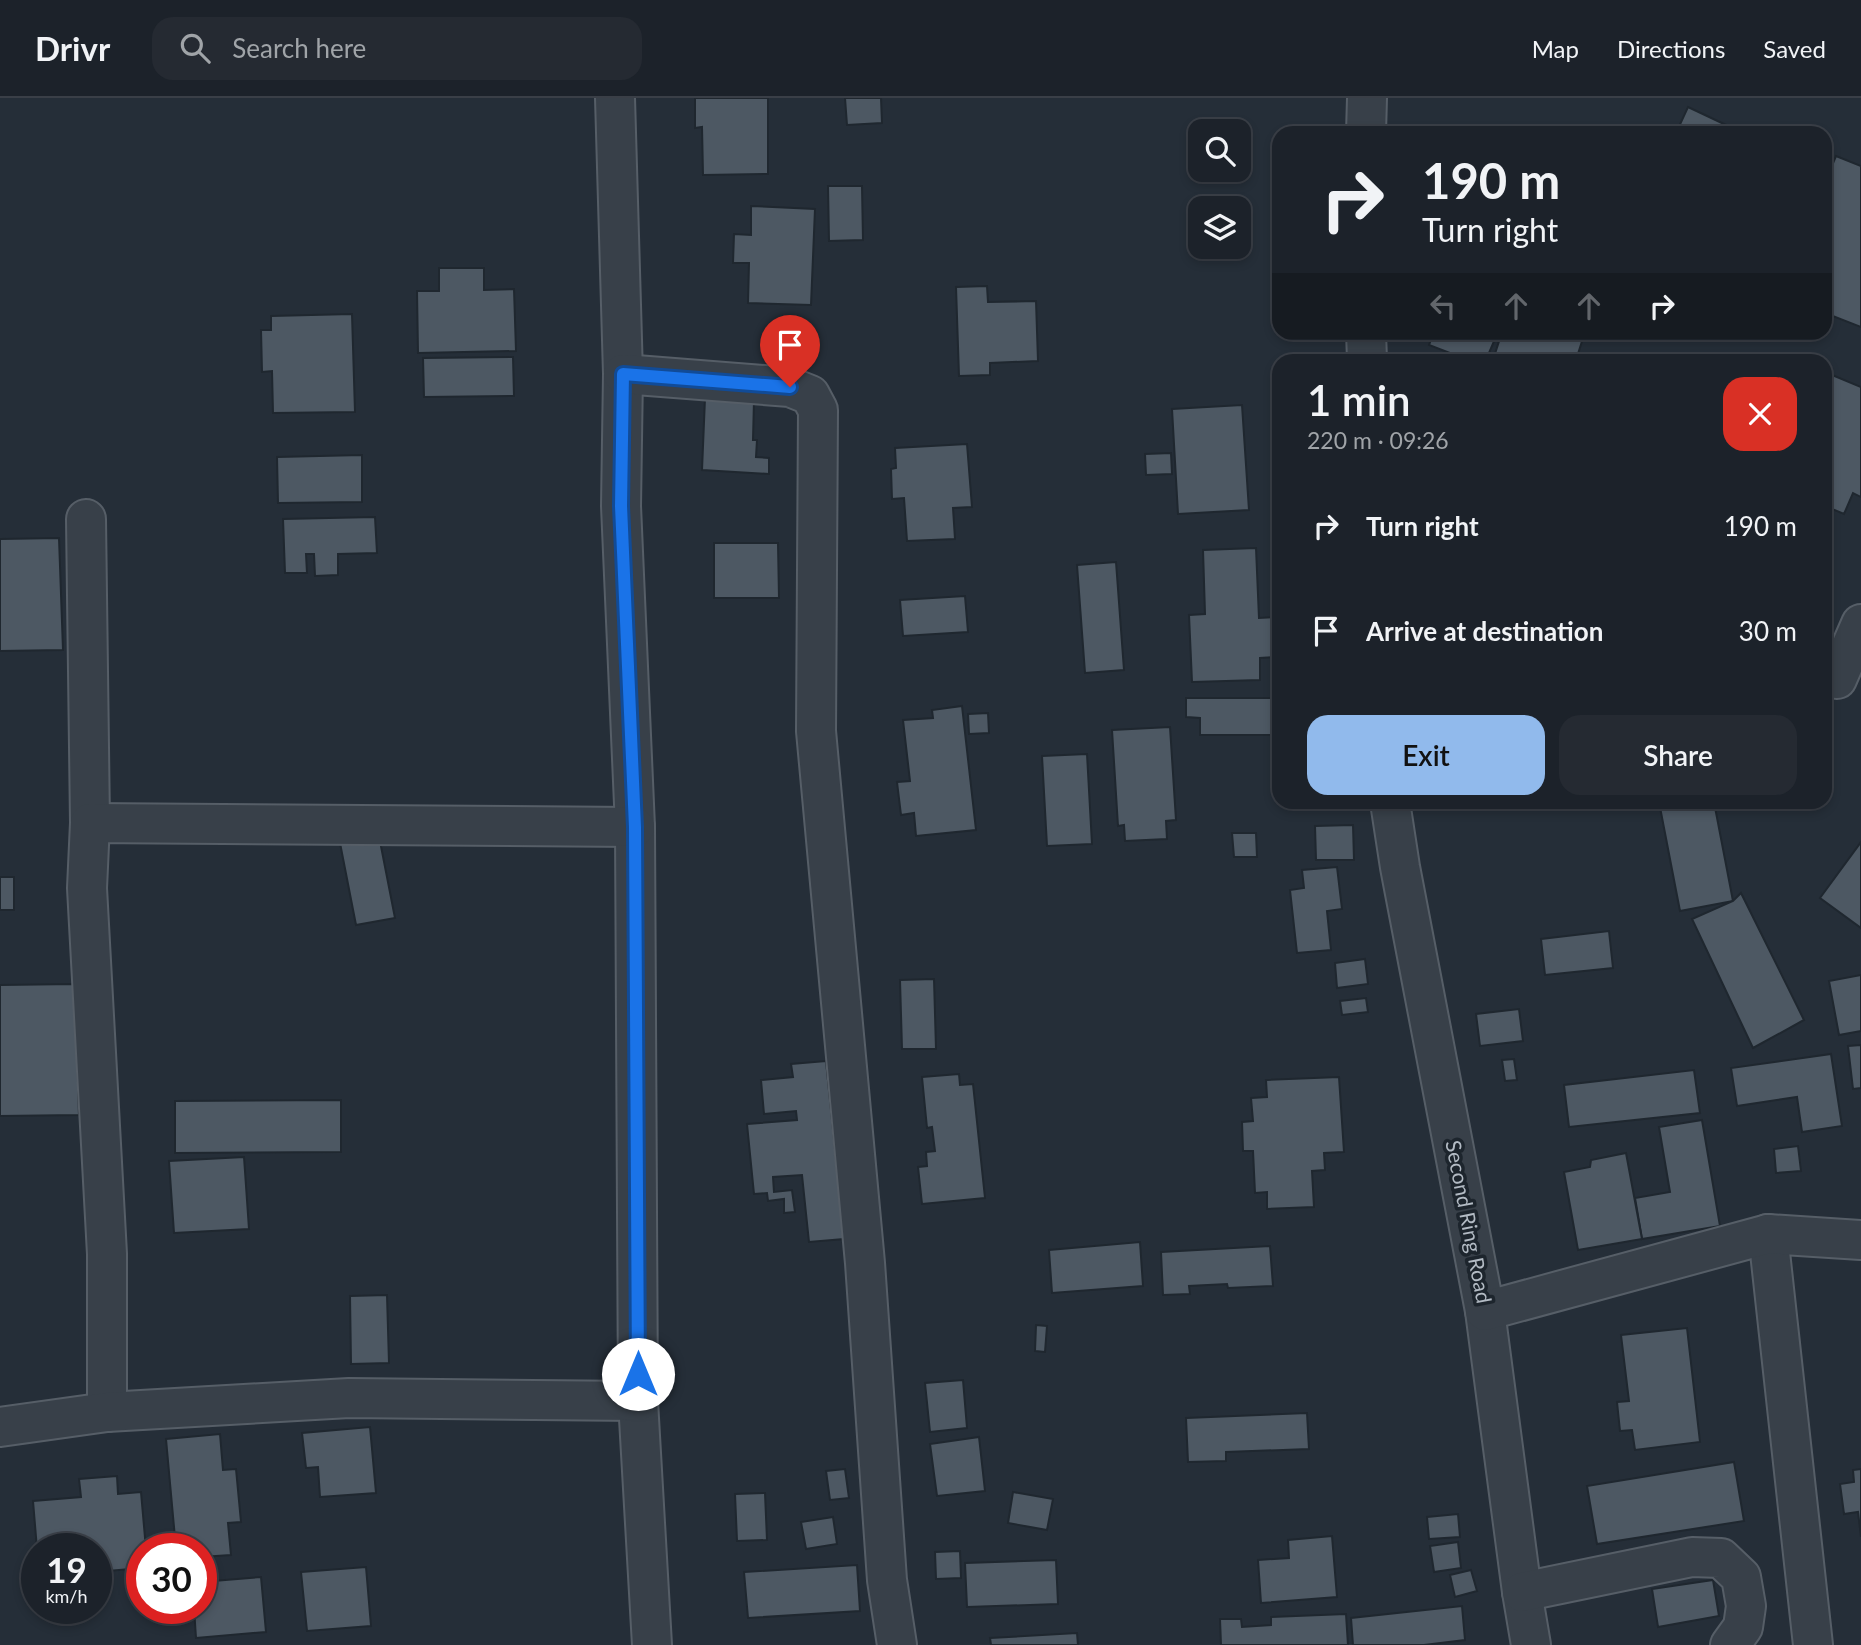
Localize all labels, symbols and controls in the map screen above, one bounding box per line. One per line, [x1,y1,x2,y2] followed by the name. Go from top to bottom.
[152,17,642,80] search box
[35,28,110,68] text: Drivr
[176,29,214,67] icon: search
[232,32,366,64] text: Search here
[1532,34,1579,63] text: Map
[1617,34,1725,63] text: Directions
[1763,34,1826,63] text: Saved
[1188,119,1251,259] map controls
[1188,119,1251,182] button: search
[1422,151,1560,209] text: 190 m
[1307,154,1398,245] icon: right
[1188,196,1251,259] button: layers
[1422,210,1558,249] text: Turn right
[1424,287,1462,325] icon: left
[1497,287,1535,325] icon: ahead
[1570,287,1608,325] icon: ahead
[1643,287,1681,325] icon: right
[760,315,820,387] pin
[771,326,809,364] icon: arrive
[1307,375,1411,425] text: 1 min
[1723,377,1797,451] button: close
[1307,426,1449,454] text: 220 m · 09:26
[1307,507,1345,545] icon: right
[1366,510,1479,542] text: Turn right
[1724,510,1797,542] text: 190 m
[1307,612,1345,650] icon: arrive
[1366,615,1603,647] text: Arrive at destination
[1739,615,1797,647] text: 30 m
[1307,715,1545,795] button: Exit
[1559,715,1797,795] button: Share
[1441,1138,1498,1305] street label: Second Ring Road
[601,1337,675,1411] position arrow
[126,1533,217,1624] speed limit sign: 30
[46,1548,87,1590] text: 19
[45,1585,88,1607] text: km/h

